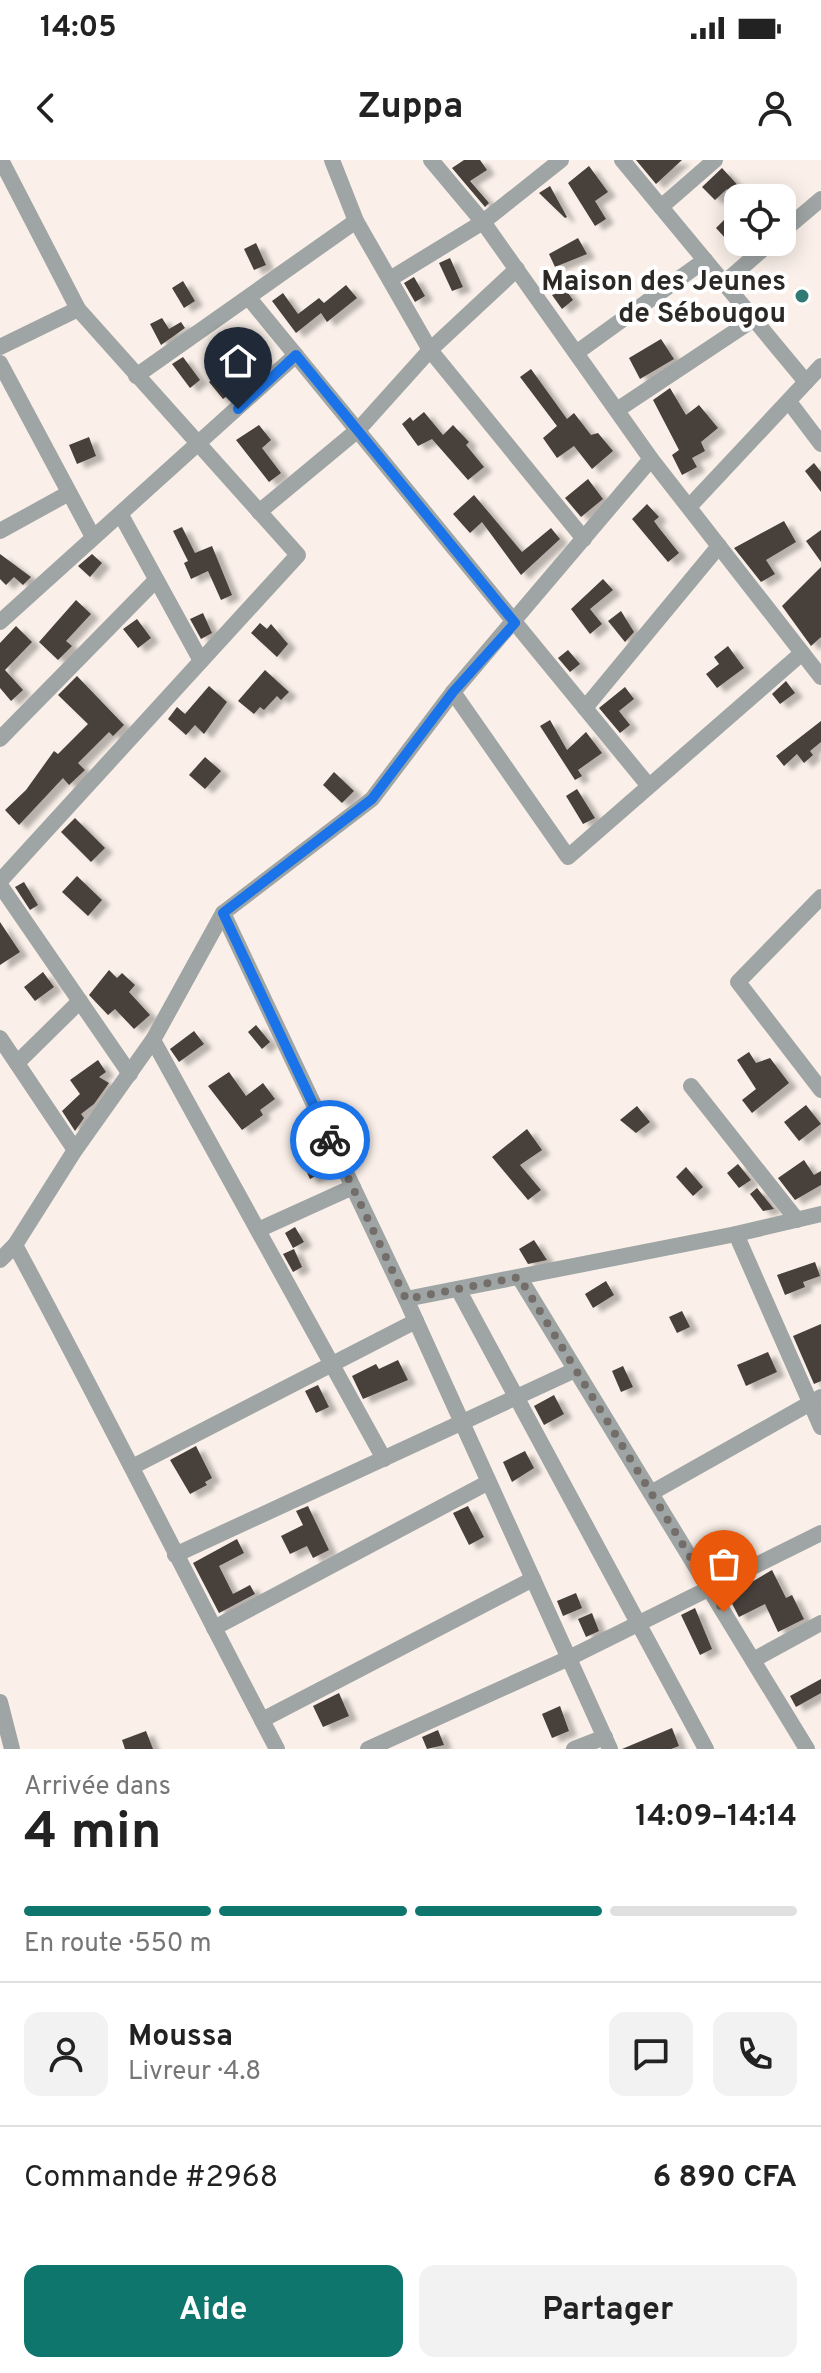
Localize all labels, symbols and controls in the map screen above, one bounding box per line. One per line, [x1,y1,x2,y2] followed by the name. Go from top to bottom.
[40,10,117,47] text: 14:05
[358,85,463,131] text: Zuppa
[24,86,68,130] icon: back
[753,86,797,130] icon: person
[724,184,796,256] map controls
[724,184,796,256] button: locate
[541,265,786,333] place label: Maison des Jeunes de Sébougou
[793,287,811,305] marker: Maison des Jeunes de Sébougou
[204,327,272,409] pin
[216,339,260,383] icon: home
[290,1100,370,1180] courier
[308,1118,352,1162] icon: bike
[690,1530,758,1612] pin
[702,1542,746,1586] icon: bag
[24,1771,171,1804] text: Arrivée dans
[635,1799,797,1836] text: 14:09–14:14
[24,1801,161,1867] text: 4 min
[24,1928,212,1961] text: En route · 550 m
[24,2012,108,2096] button: person
[609,2012,693,2096] button: chat
[713,2012,797,2096] button: phone
[128,2019,233,2056] text: Moussa
[128,2056,261,2089] text: Livreur · 4.8
[24,2160,278,2197] text: Commande #2968
[653,2160,797,2197] text: 6 890 CFA
[24,2265,403,2357] button: Aide
[419,2265,797,2357] button: Partager

